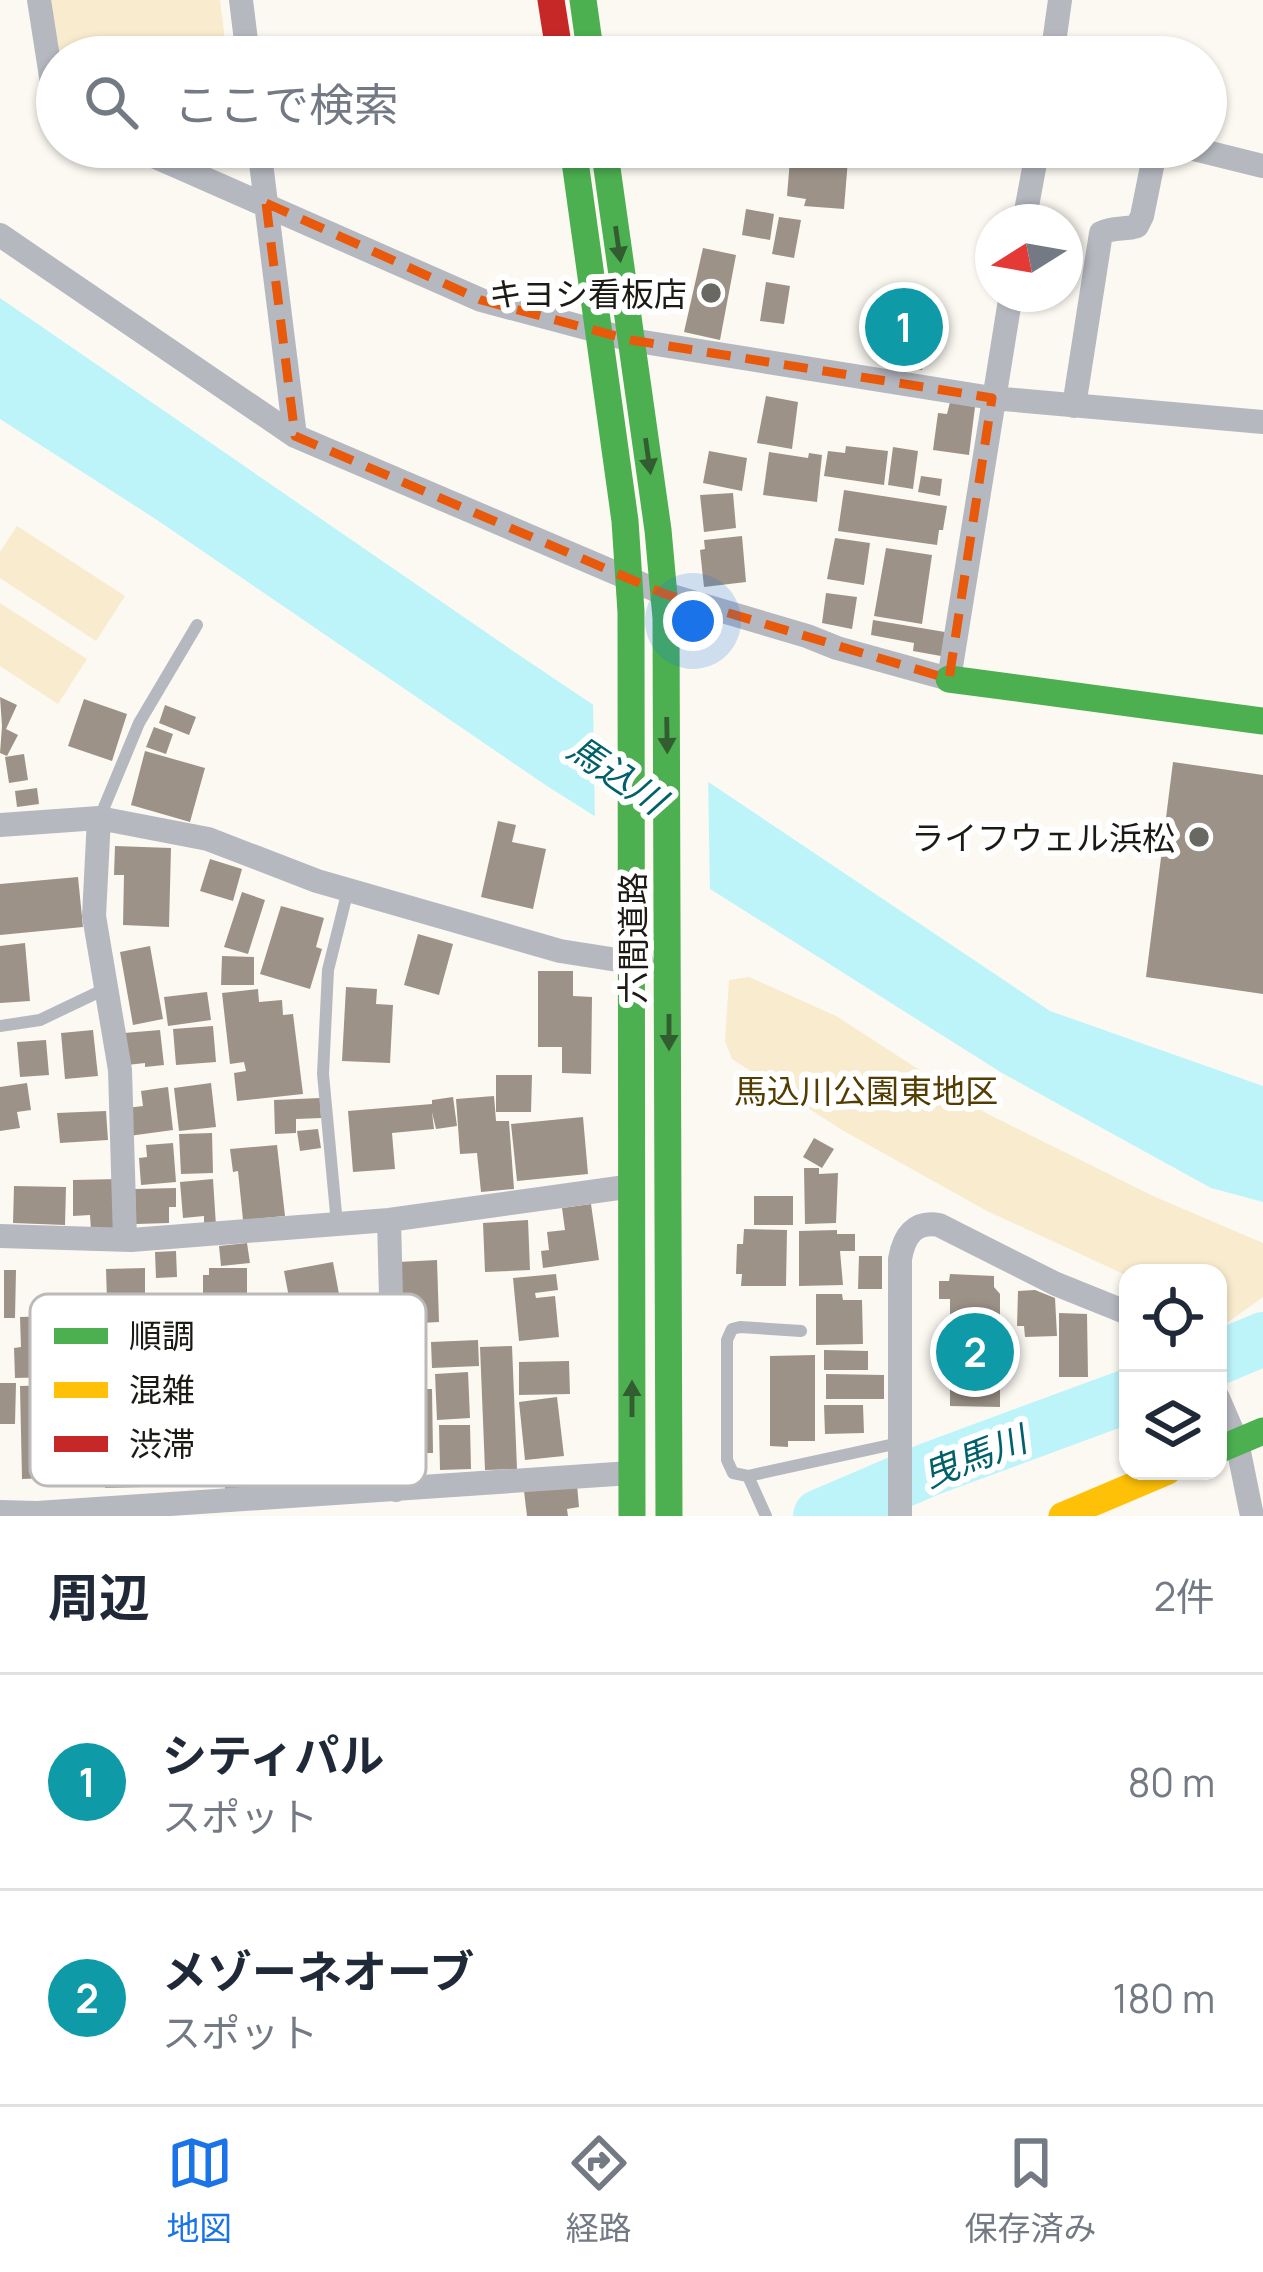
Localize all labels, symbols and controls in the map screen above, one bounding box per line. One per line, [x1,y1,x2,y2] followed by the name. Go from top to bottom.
[36,36,1227,168] search box
[78,69,144,135] icon: search
[174,73,399,135] text: ここで検索
[975,204,1083,312] north arrow
[609,225,628,263] one-way arrow
[489,271,687,316] place label: キヨシ看板店
[698,280,724,306] marker: キヨシ看板店
[865,282,943,372] pin: 1
[639,438,658,475] one-way arrow
[663,591,723,651] your location
[657,717,677,755] one-way arrow
[559,723,679,827] water label: 馬込川
[911,815,1175,860] place label: ライフウェル浜松
[1186,824,1212,850] marker: ライフウェル浜松
[610,872,655,1004] street label: 六間道路
[659,1014,679,1052] one-way arrow
[734,1068,998,1113] park label: 馬込川公園東地区
[1119,1264,1227,1480] map controls
[1119,1264,1227,1372] button: locate
[30,1294,426,1486] legend
[936,1307,1014,1397] pin: 2
[129,1313,195,1358] text: 順調
[129,1367,195,1412] text: 混雑
[1119,1372,1227,1480] button: layers
[622,1379,642,1417] one-way arrow
[915,1412,1037,1498] water label: 曳馬川
[129,1421,195,1466] text: 渋滞
[48,1562,150,1631] text: 周辺
[1154,1569,1215,1623] text: 2件
[162,1724,384,1786] text: シティパル
[78,1755,96,1809] text: 1
[1128,1755,1215,1809] text: 80 m
[162,1789,318,1843] text: スポット
[162,1940,474,2002] text: メゾーネオーブ
[75,1971,99,2025] text: 2
[1112,1971,1215,2025] text: 180 m
[162,2005,318,2059] text: スポット
[167,2130,233,2250] tab: 地図
[566,2130,632,2250] tab: 経路
[965,2130,1097,2250] tab: 保存済み

